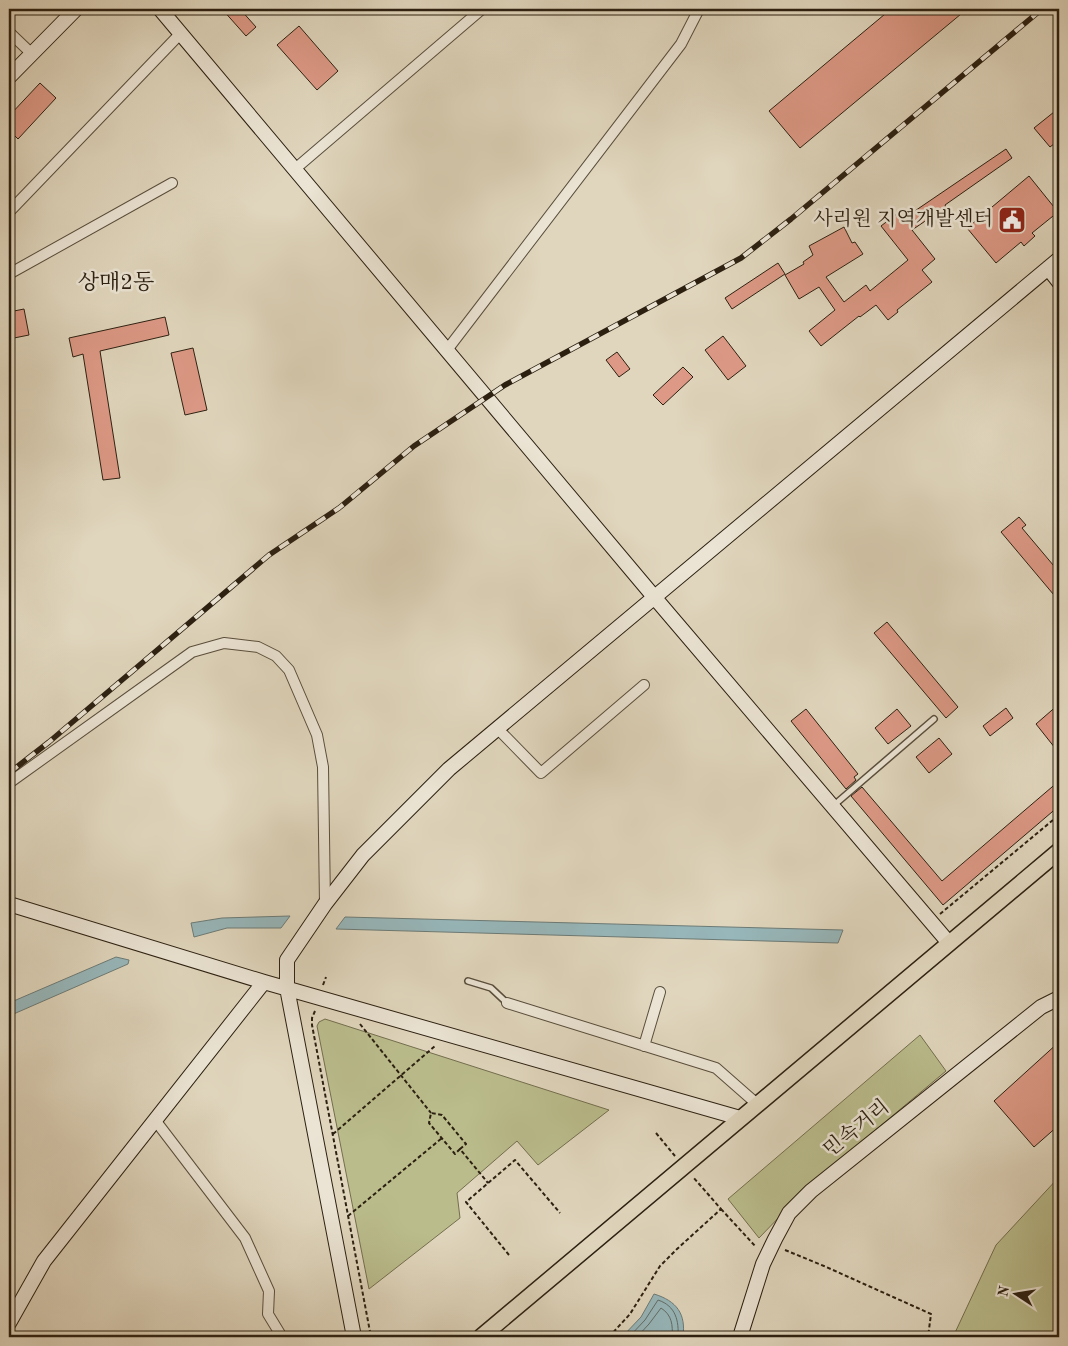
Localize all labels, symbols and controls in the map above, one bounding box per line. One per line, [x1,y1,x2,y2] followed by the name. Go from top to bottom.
[997,205,1027,235] public building icon: 사리원 지역개발센터
[814,208,993,230] place label: 사리원 지역개발센터
[78,271,154,294] district label: 상매2동
[819,1095,893,1161] street label: 민속거리
[990,1268,1040,1318] north arrow
[996,1285,1012,1298] text: N

